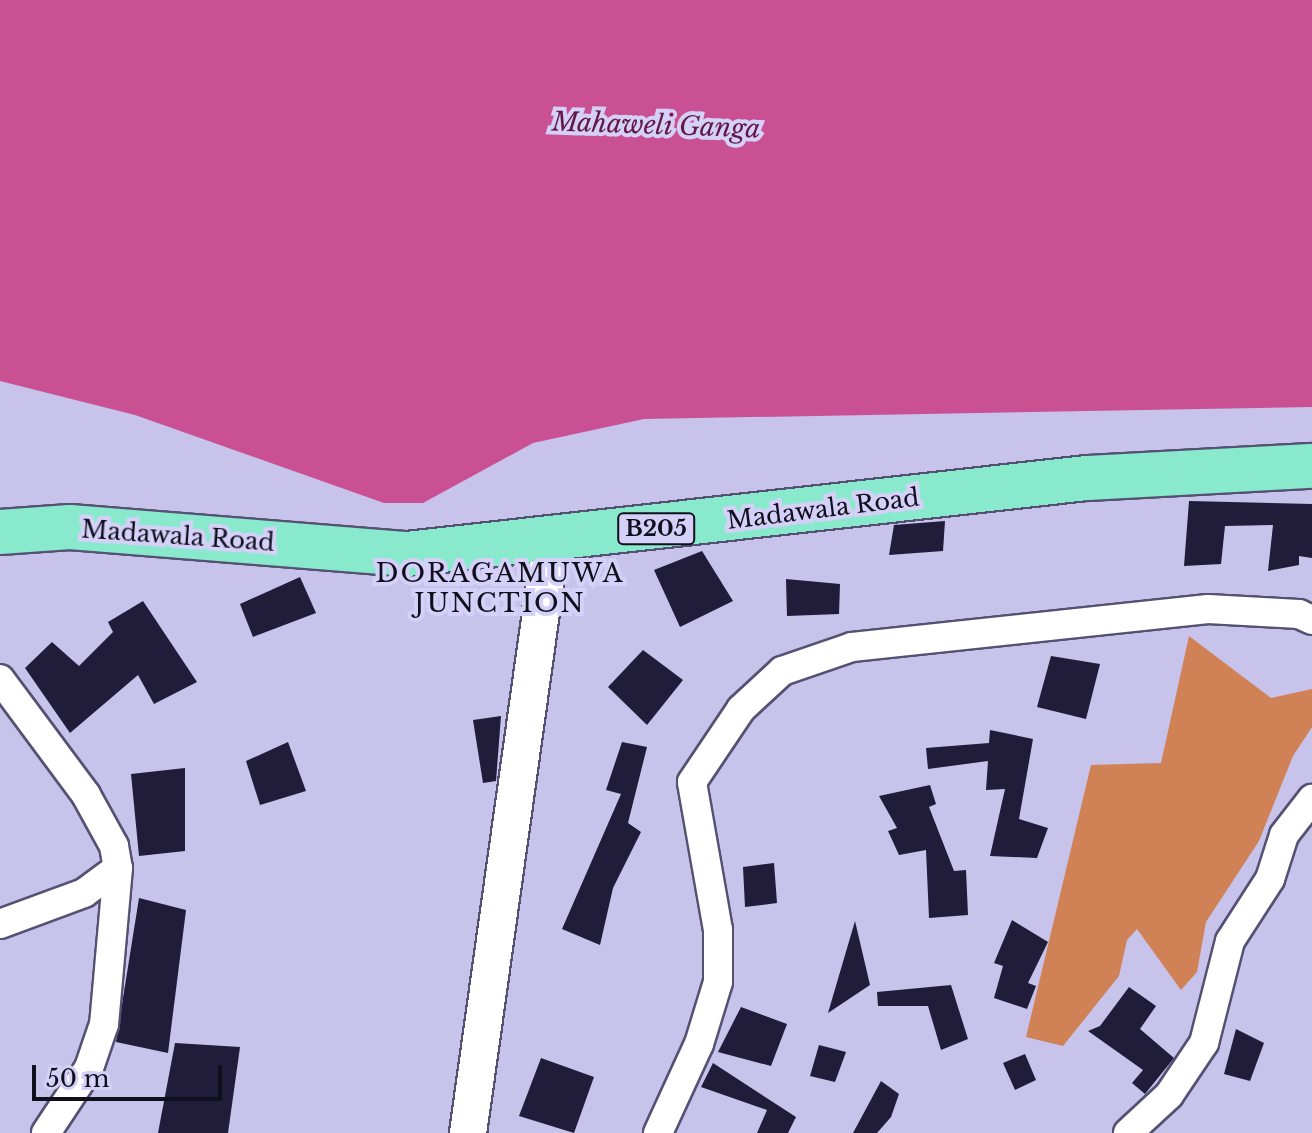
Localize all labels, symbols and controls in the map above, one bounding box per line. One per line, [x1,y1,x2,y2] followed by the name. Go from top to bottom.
[551,107,761,145] water label: Mahaweli Ganga
[725,483,921,535] street label: Madawala Road
[616,511,696,547] road number: B205
[80,515,276,557] street label: Madawala Road
[375,558,625,620] district label: DORAGAMUWA JUNCTION
[36,1049,226,1099] scale bar
[46,1064,109,1093] text: 50 m

